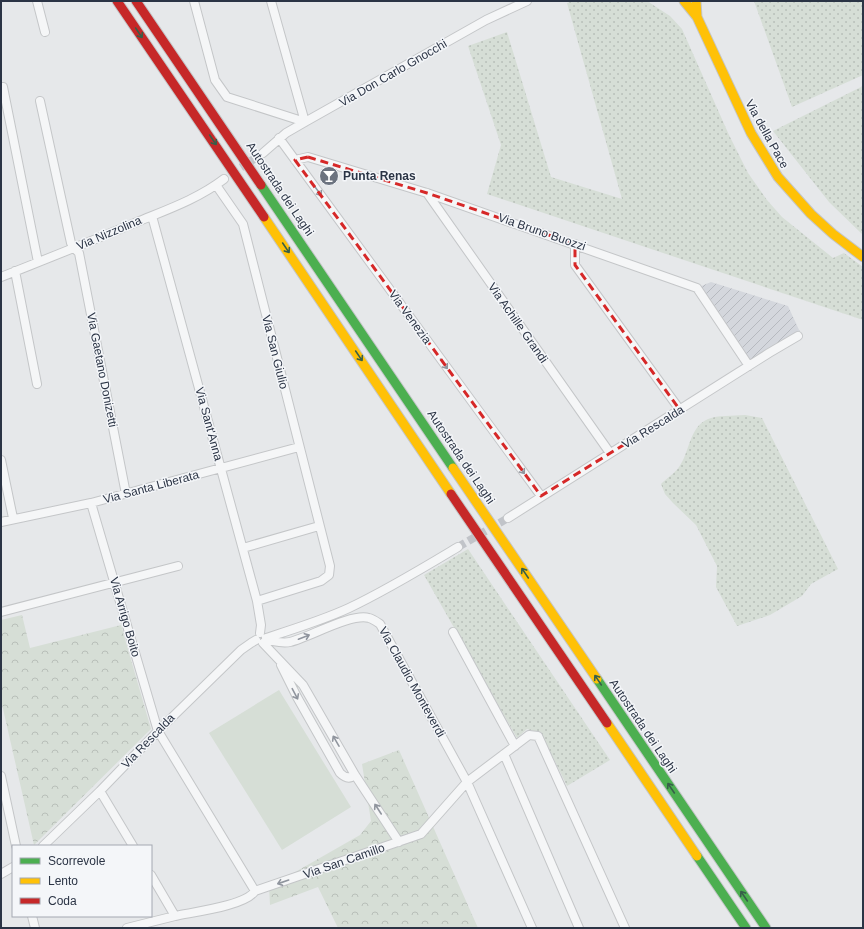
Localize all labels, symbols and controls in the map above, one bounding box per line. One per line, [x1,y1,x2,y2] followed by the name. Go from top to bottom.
[135,28,143,39] one-way arrow
[337,36,449,110] street label: Via Don Carlo Gnocchi
[742,97,792,171] street label: Via della Pace
[209,135,217,146] one-way arrow
[243,139,317,239] street label: Autostrada dei Laghi
[318,165,340,187] bar icon: Punta Renas
[343,169,416,183] place label: Punta Renas
[314,186,322,197] one-way arrow
[496,210,588,254] street label: Via Bruno Buozzi
[74,213,144,253] street label: Via Nizzolina
[282,242,290,253] one-way arrow
[485,280,551,366] street label: Via Achille Grandi
[386,287,434,347] street label: Via Venezia
[84,311,120,429] street label: Via Gaetano Donizetti
[259,314,291,391] street label: Via San Giulio
[354,350,363,361] one-way arrow
[440,358,448,369] one-way arrow
[192,386,226,463] street label: Via Sant'Anna
[619,402,687,452] street label: Via Rescalda
[424,407,498,507] street label: Autostrada dei Laghi
[517,463,525,474] one-way arrow
[102,467,201,507] street label: Via Santa Liberata
[521,568,529,579] one-way arrow
[107,575,143,659] street label: Via Arrigo Boito
[376,624,448,740] street label: Via Claudio Monteverdi
[297,632,309,640] one-way arrow
[594,675,602,686] one-way arrow
[606,676,680,776] street label: Autostrada dei Laghi
[292,688,299,700] one-way arrow
[118,711,178,771] street label: Via Rescalda
[332,735,340,747] one-way arrow
[667,783,675,794] one-way arrow
[373,803,381,815] one-way arrow
[301,840,387,881] street label: Via San Camillo
[12,845,152,917] legend
[48,854,106,868] text: Scorrevole
[48,874,78,888] text: Lento
[276,879,289,886] one-way arrow
[740,891,748,902] one-way arrow
[48,894,77,908] text: Coda

